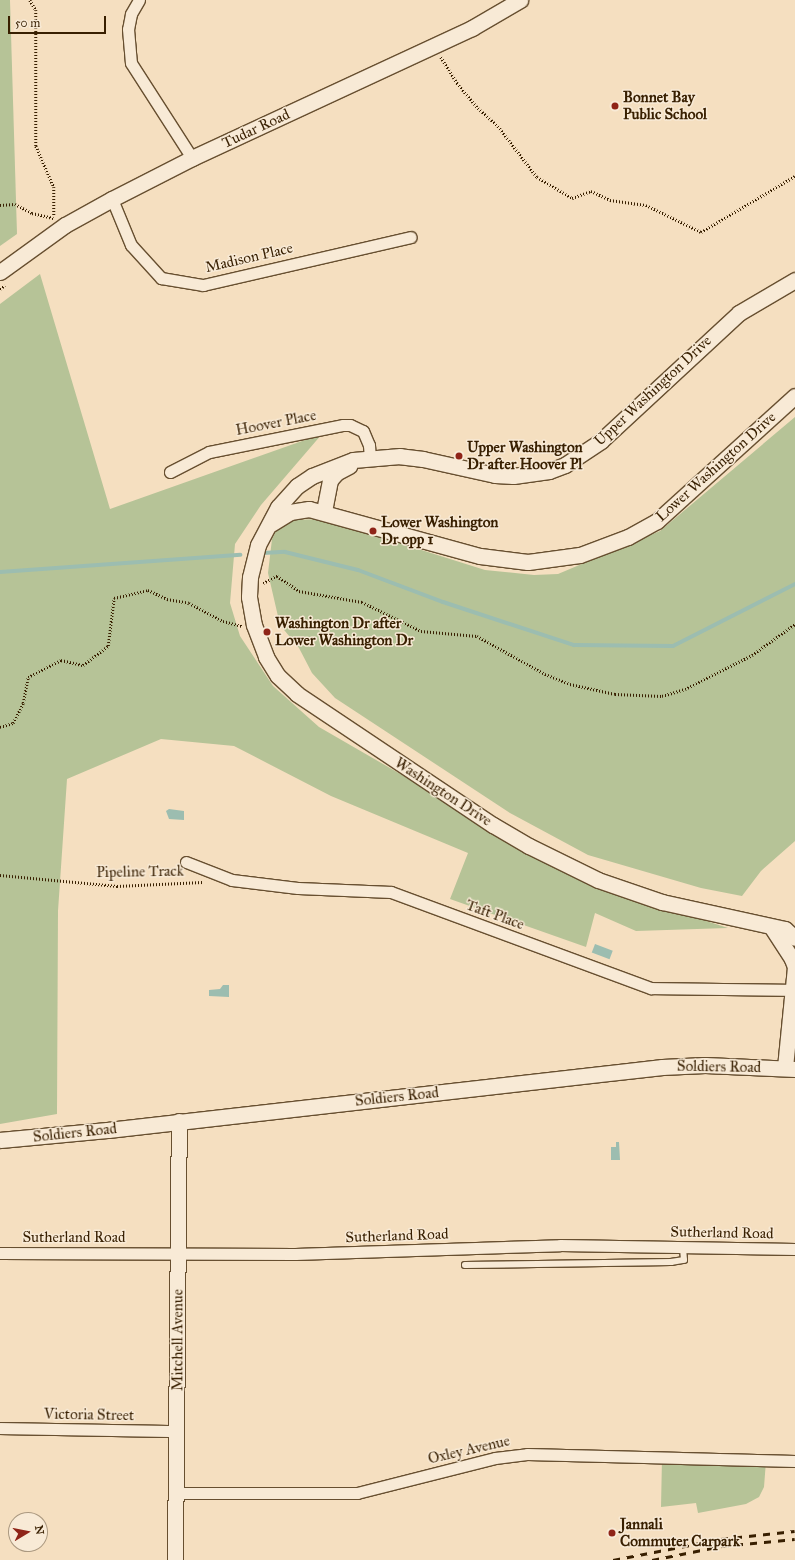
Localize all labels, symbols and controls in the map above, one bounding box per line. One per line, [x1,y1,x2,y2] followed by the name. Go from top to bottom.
[10,8,108,34] scale bar
[15,16,40,30] text: 50 m
[623,88,707,123] place label: Bonnet Bay Public School
[610,101,620,111] marker: Bonnet Bay Public School
[219,105,293,153] street label: Tudar Road
[203,239,295,277] street label: Madison Place
[591,332,715,450] street label: Upper Washington Drive
[234,406,318,440] street label: Hoover Place
[652,408,780,526] street label: Lower Washington Drive
[467,438,583,473] place label: Upper Washington Dr after Hoover Pl
[454,451,464,461] marker: Upper Washington Dr after Hoover Pl
[381,513,498,548] place label: Lower Washington Dr opp 1
[368,526,378,536] marker: Lower Washington Dr opp 1
[275,614,413,649] place label: Washington Dr after Lower Washington Dr
[262,627,272,637] marker: Washington Dr after Lower Washington Dr
[391,754,495,830] street label: Washington Drive
[96,862,184,882] street label: Pipeline Track
[463,896,527,934] street label: Taft Place
[677,1057,761,1077] street label: Soldiers Road
[354,1084,440,1110] street label: Soldiers Road
[32,1120,118,1146] street label: Soldiers Road
[670,1223,774,1243] street label: Sutherland Road
[345,1225,449,1247] street label: Sutherland Road
[22,1229,126,1247] street label: Sutherland Road
[169,1289,187,1391] street label: Mitchell Avenue
[44,1405,134,1425] street label: Victoria Street
[426,1432,512,1468] street label: Oxley Avenue
[8,1512,48,1552] north arrow
[620,1515,740,1550] place label: Jannali Commuter Carpark
[32,1524,47,1536] text: N
[607,1528,617,1538] marker: Jannali Commuter Carpark

